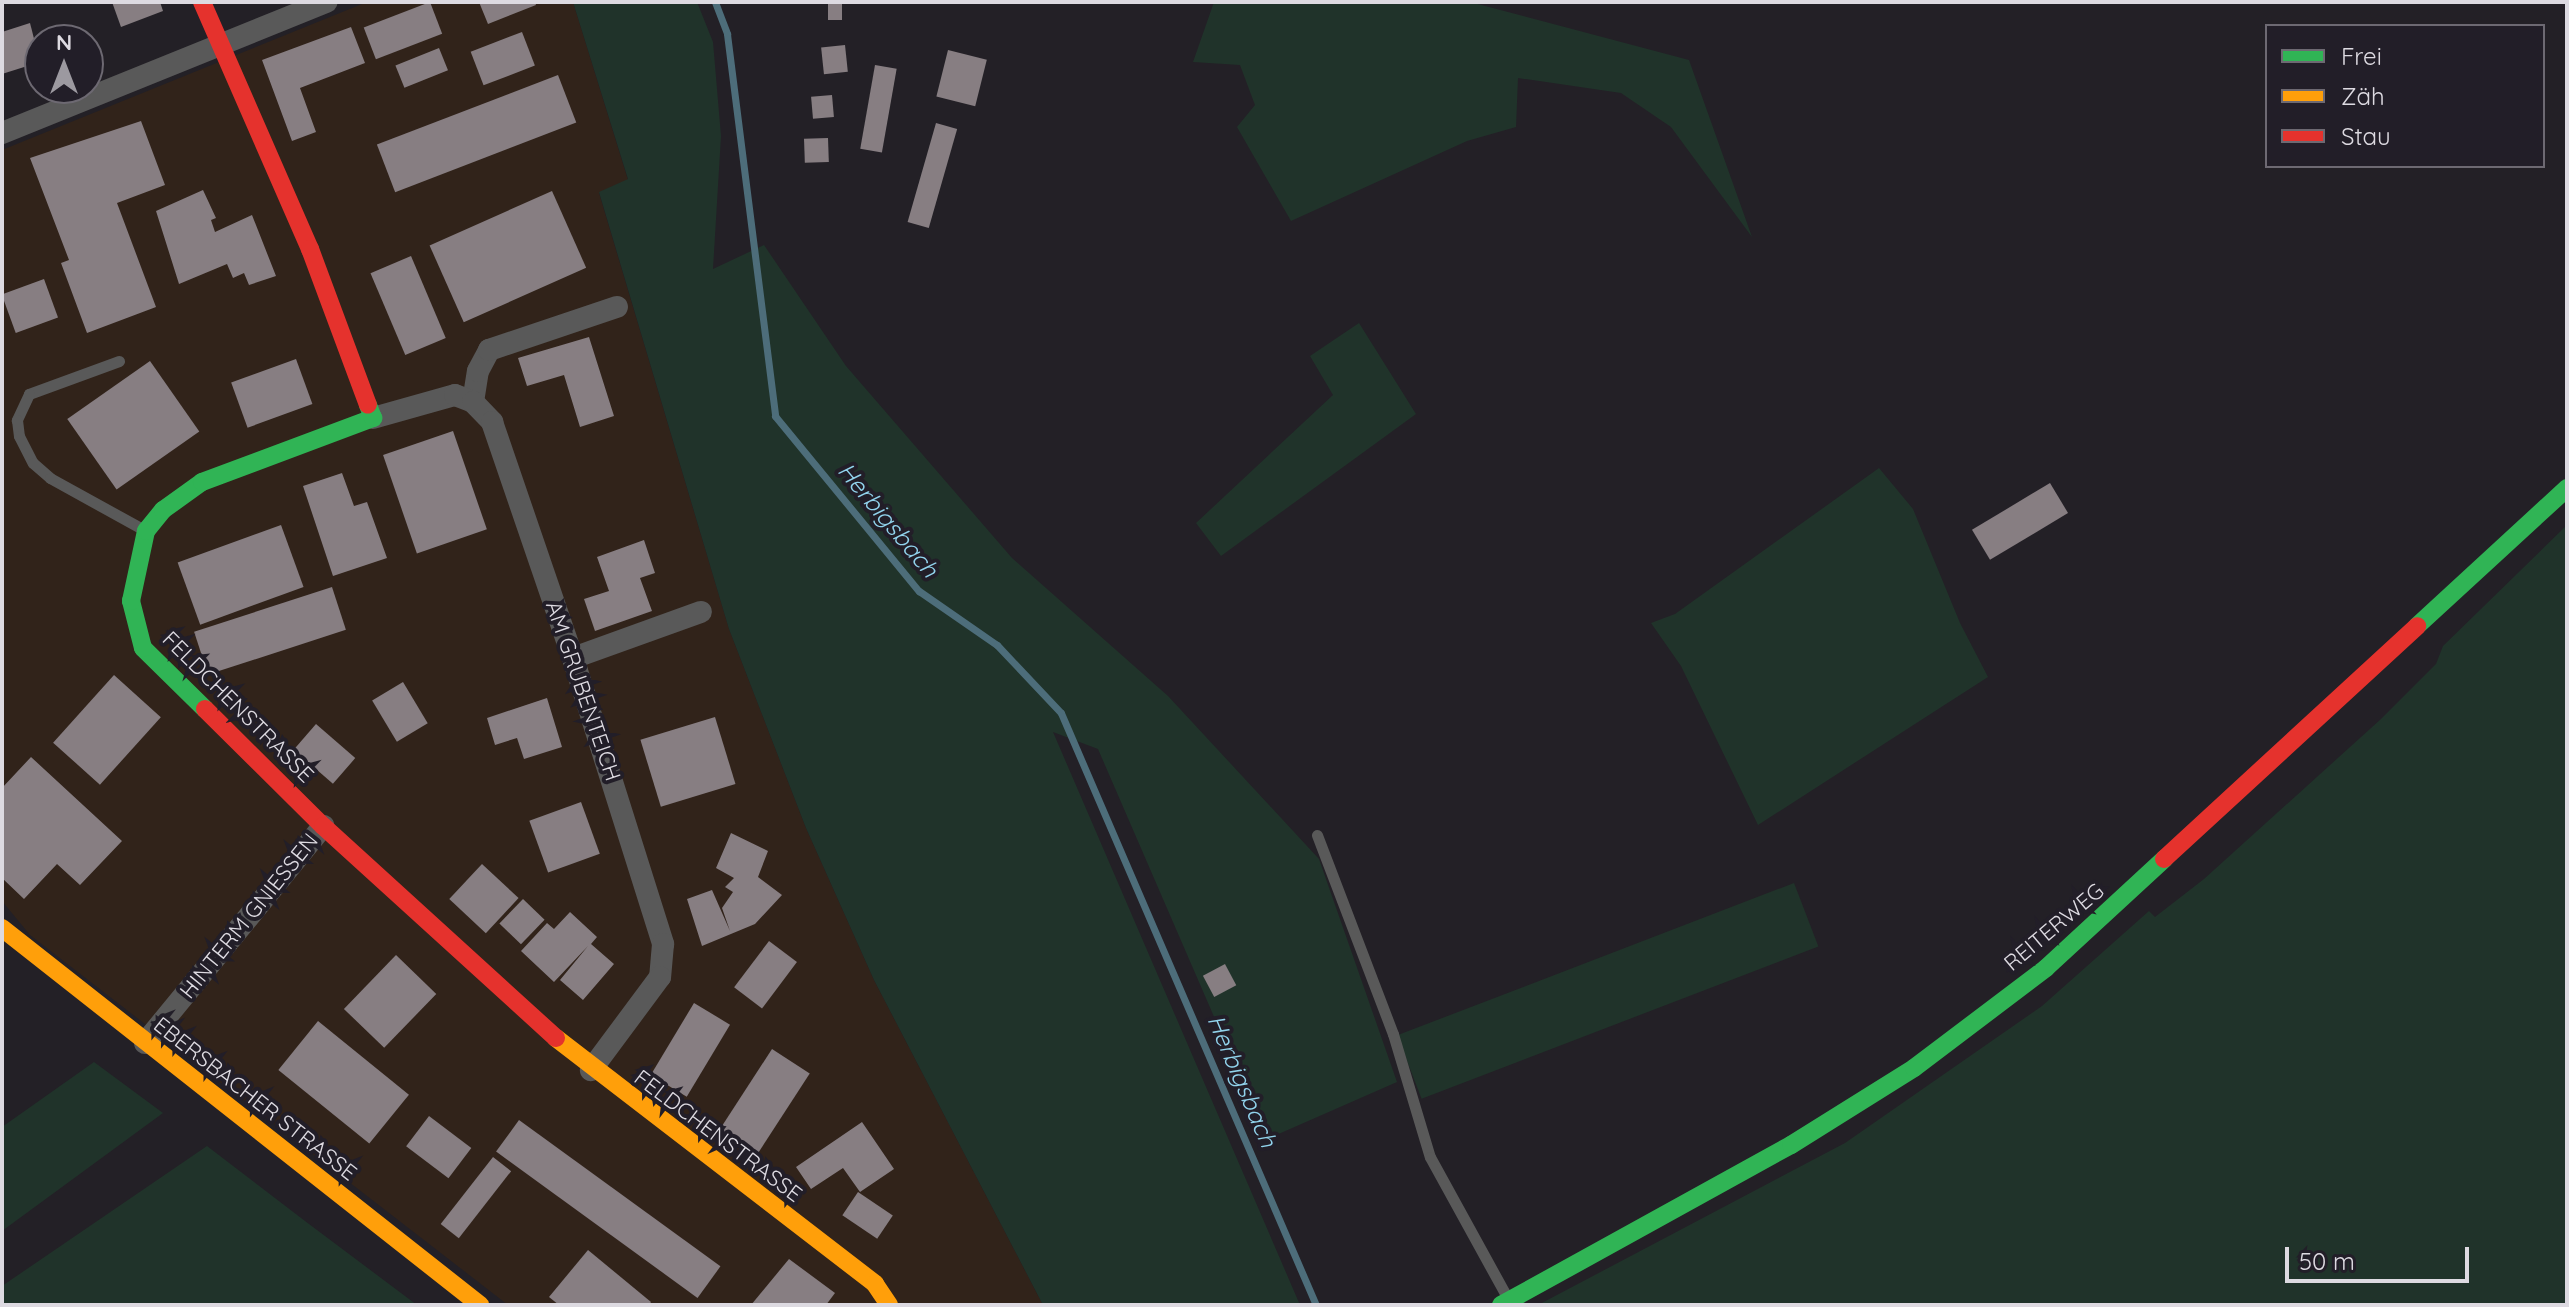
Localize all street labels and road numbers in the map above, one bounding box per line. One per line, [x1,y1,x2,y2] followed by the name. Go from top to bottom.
[540,598,626,784] street label: AM GRUBENTEICH
[157,626,319,788] street label: FELDCHENSTRASSE
[174,828,324,1004] street label: HINTERM GNIESSEN
[1999,878,2109,976] street label: REITERWEG
[148,1012,362,1186] street label: EBERSBACHER STRASSE
[629,1064,807,1208] street label: FELDCHENSTRASSE

